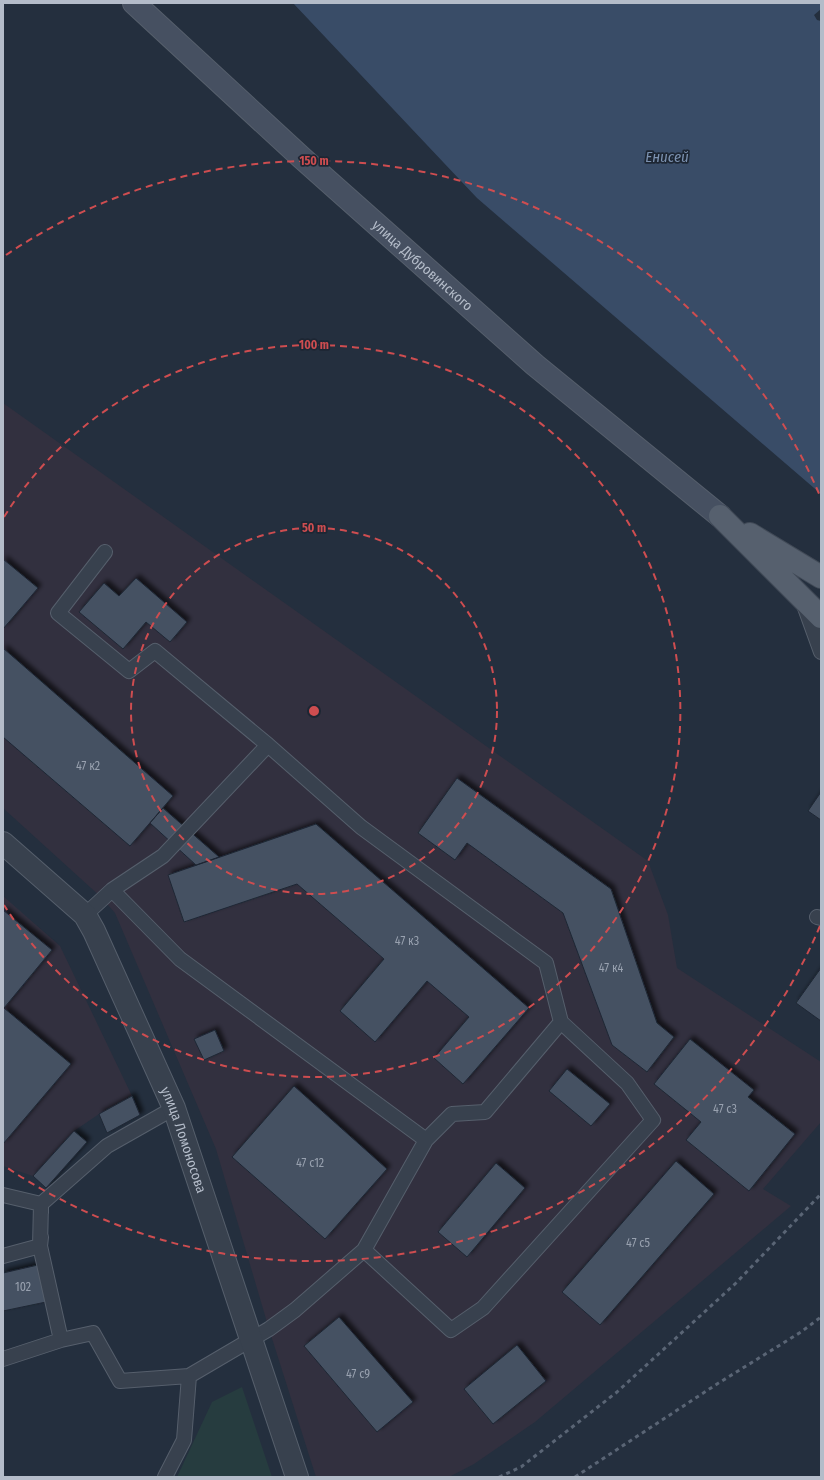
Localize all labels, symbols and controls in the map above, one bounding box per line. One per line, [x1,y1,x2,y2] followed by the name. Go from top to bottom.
[645,148,689,166] water label: Енисей
[299,154,329,168] text: 150 m
[369,216,476,314] street label: улица Дубровинского
[299,338,329,352] text: 100 m
[302,521,326,535] text: 50 m
[307,704,321,718] centre of rings
[76,759,100,773] house number: 47 к2
[395,934,419,948] house number: 47 к3
[599,961,623,975] house number: 47 к4
[157,1084,210,1195] street label: улица Ломоносова
[713,1102,737,1116] house number: 47 с3
[296,1156,324,1170] house number: 47 с12
[626,1236,650,1250] house number: 47 с5
[15,1280,31,1294] house number: 102
[346,1367,370,1381] house number: 47 с9

